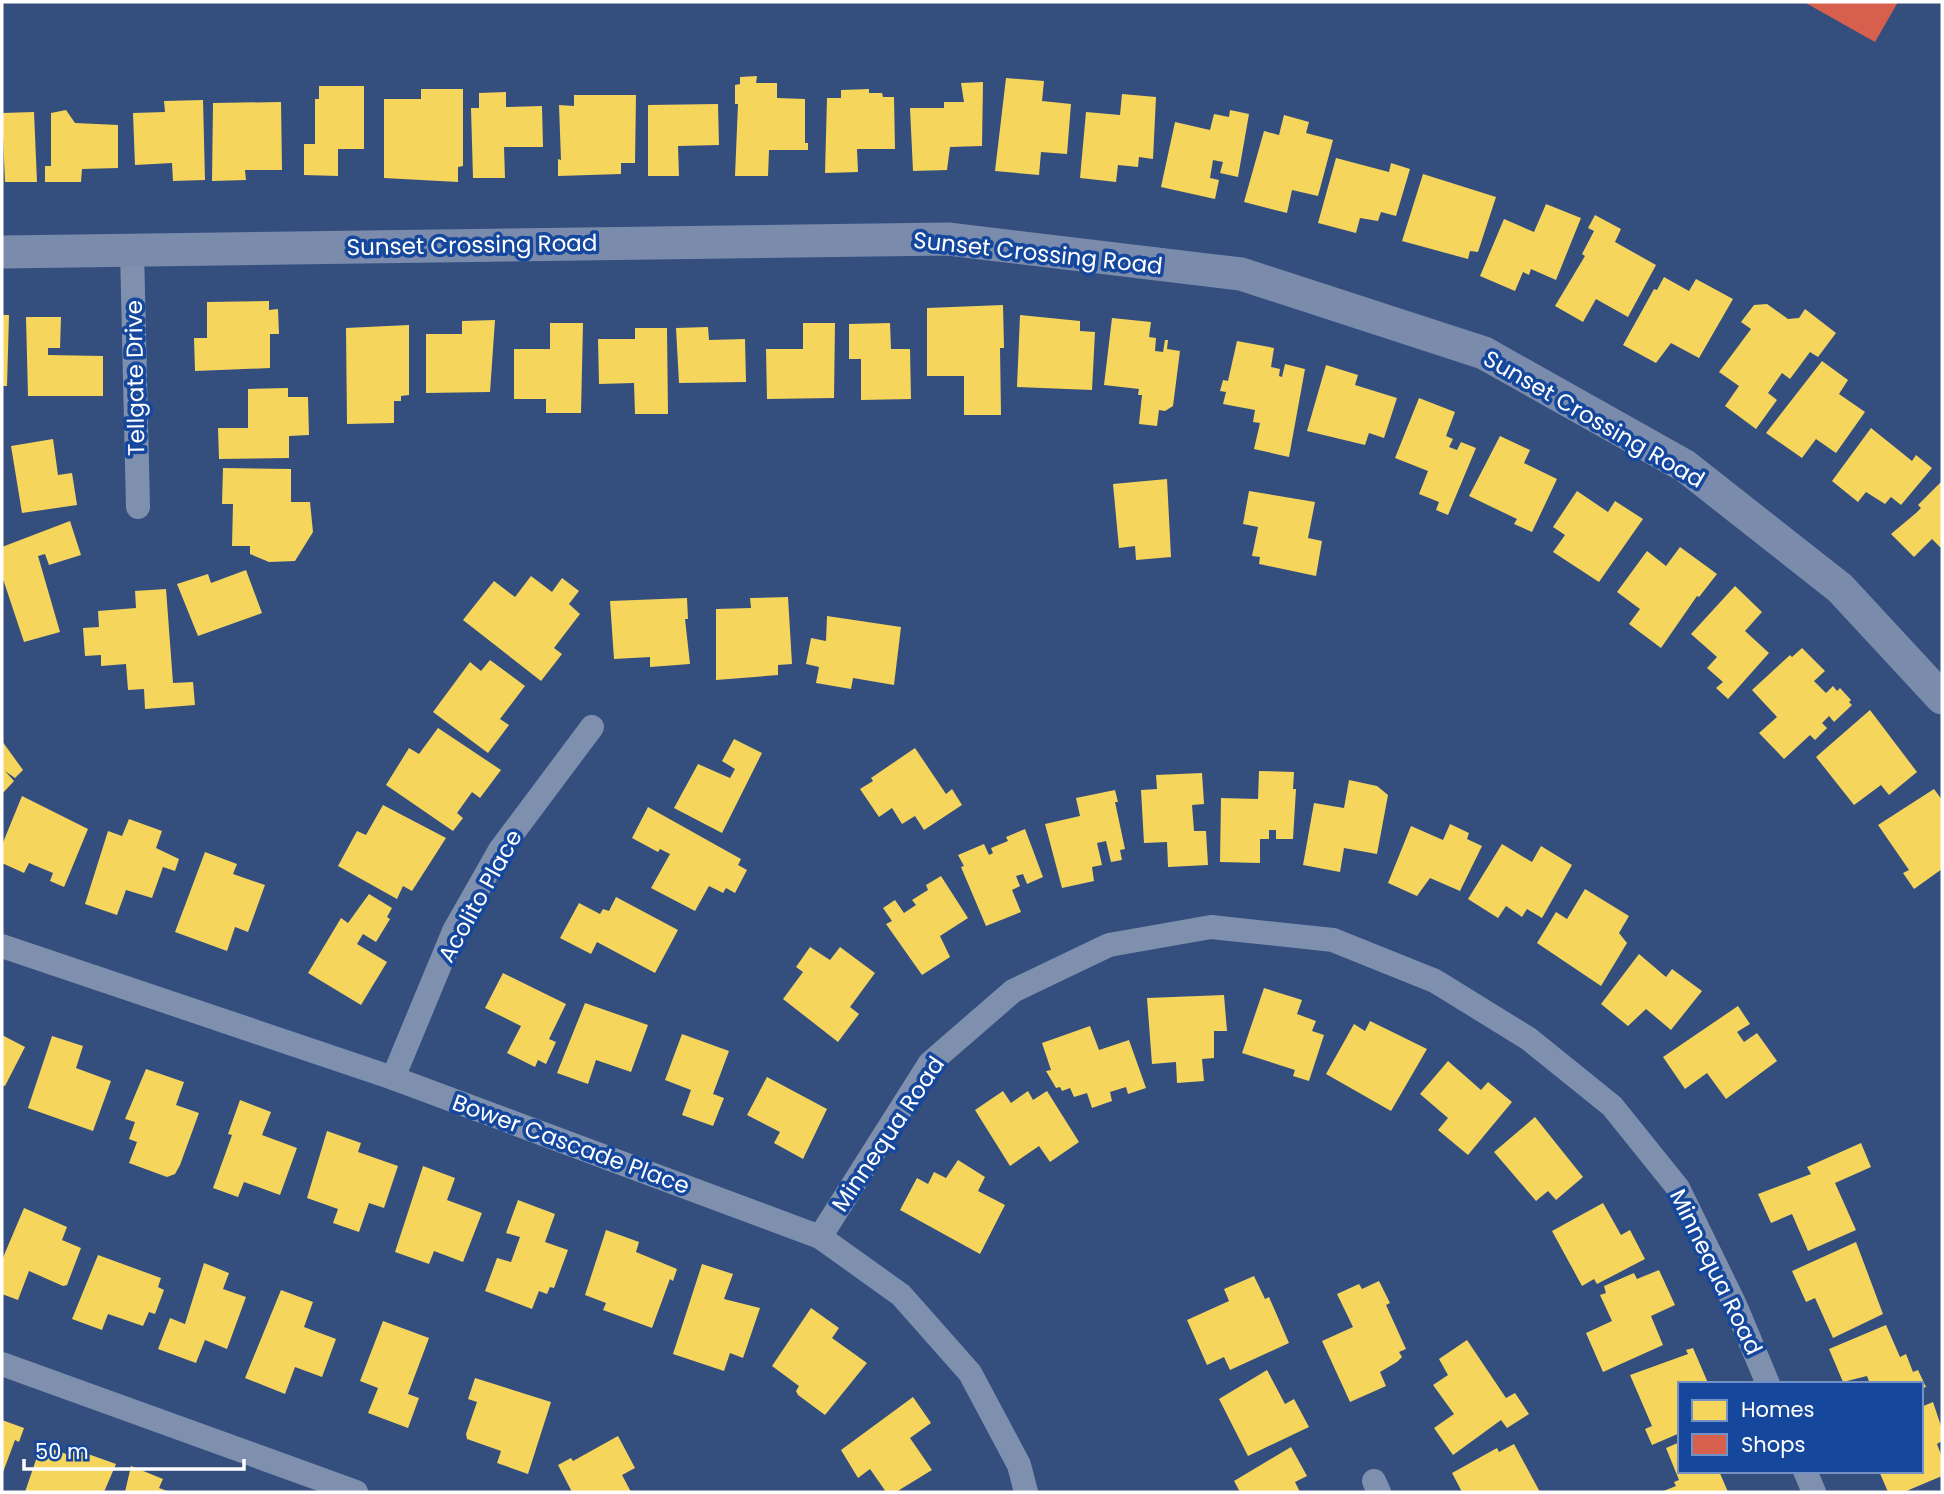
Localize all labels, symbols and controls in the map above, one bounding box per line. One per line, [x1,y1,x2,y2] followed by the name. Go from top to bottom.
[912,224,1164,282] street label: Sunset Crossing Road
[346,227,598,263] street label: Sunset Crossing Road
[118,300,152,456] street label: Tellgate Drive
[1477,342,1711,496] street label: Sunset Crossing Road
[430,824,530,968] street label: Acolito Place
[824,1050,952,1218] street label: Minnequa Road
[448,1086,694,1202] street label: Bower Cascade Place
[1662,1184,1770,1360] street label: Minnequa Road
[1678,1382,1923,1473] legend
[1741,1395,1815,1424] text: Homes
[24,1428,245,1472] scale bar
[1741,1430,1805,1459] text: Shops
[35,1437,89,1466] text: 50 m

